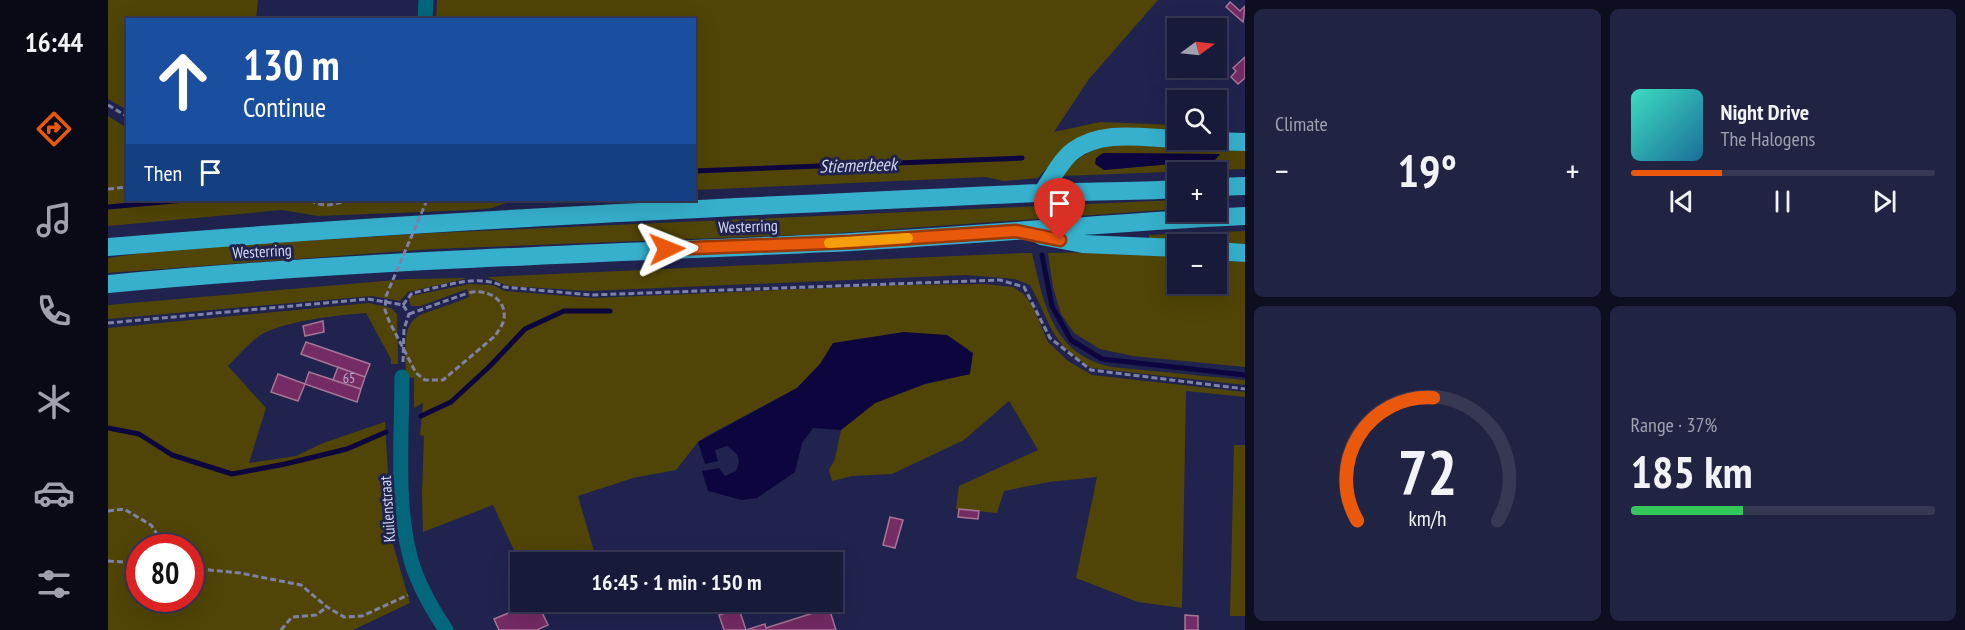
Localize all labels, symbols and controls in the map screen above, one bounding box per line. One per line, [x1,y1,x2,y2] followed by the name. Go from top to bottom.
[1167,18,1227,78] north arrow
[1167,18,1227,294] map controls
[25,25,83,59] text: 16:44
[243,37,340,92] text: 130 m
[144,42,222,120] icon: ahead
[243,90,326,124] text: Continue
[1167,90,1227,150] button: search
[1721,98,1809,126] text: Night Drive
[33,108,75,150] icon: directions
[1275,111,1328,137] text: Climate
[1721,126,1815,152] text: The Halogens
[1398,141,1457,199] text: 19°
[1275,149,1289,192] text: −
[1566,149,1580,192] text: +
[819,152,899,178] water label: Stiemerbeek
[194,156,227,189] icon: arrive
[144,159,182,187] text: Then
[1167,162,1227,222] button: +
[1034,178,1085,240] pin
[1665,185,1698,218] icon: previous
[1766,185,1799,218] icon: pause
[1868,185,1901,218] icon: next
[1043,187,1076,220] icon: arrive
[33,199,75,241] icon: music
[718,215,778,237] street label: Westerring
[635,217,699,281] position arrow
[1167,234,1227,294] button: −
[232,239,292,263] street label: Westerring
[33,290,75,332] icon: phone
[343,369,355,387] house number: 65
[33,381,75,423] icon: climate
[1631,412,1717,438] text: Range · 37%
[1397,431,1457,512] text: 72
[1631,442,1753,500] text: 185 km
[33,472,75,514] icon: car
[375,474,399,543] street label: Kuilenstraat
[1408,504,1446,532] text: km/h
[126,534,204,612] speed limit sign: 80
[33,563,75,605] icon: filters
[591,568,762,596] text: 16:45 · 1 min · 150 m

